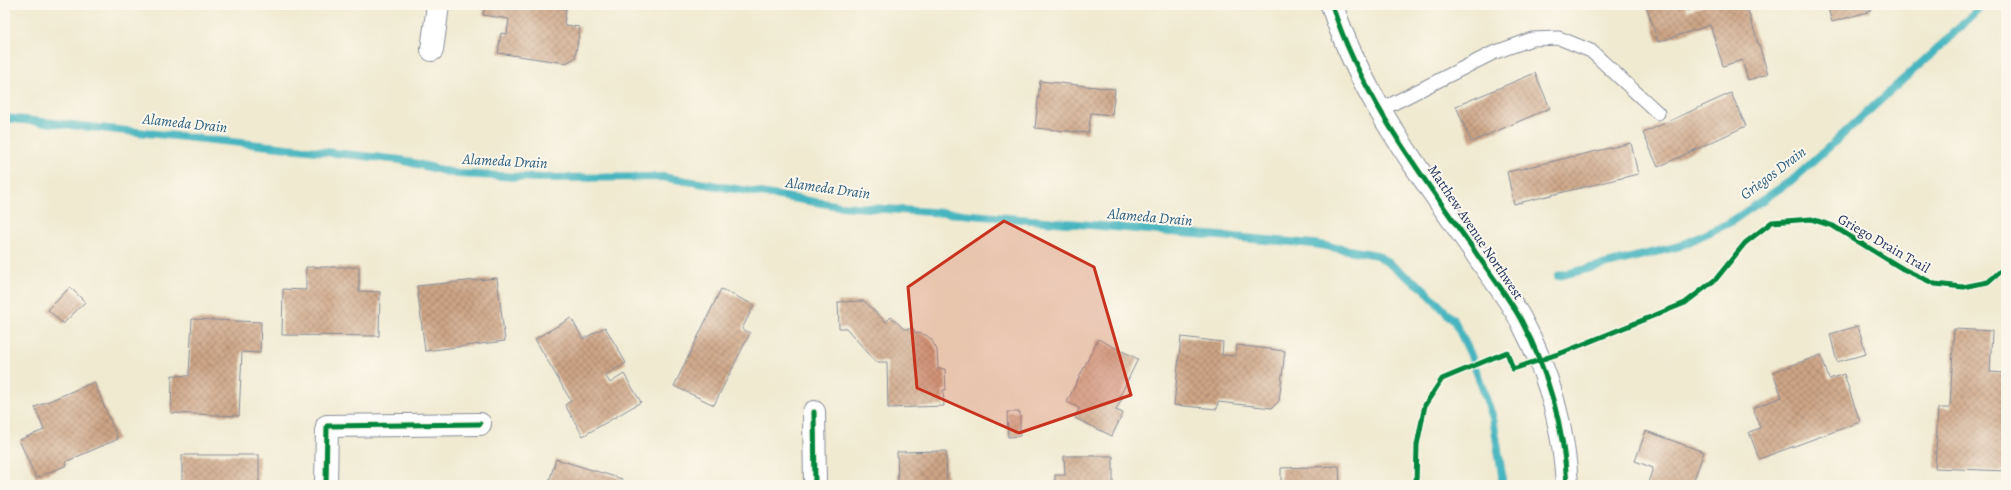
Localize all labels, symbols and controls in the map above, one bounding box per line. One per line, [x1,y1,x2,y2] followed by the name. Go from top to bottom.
[141,109,228,137] water label: Alameda Drain
[1736,142,1810,204] water label: Griegos Drain
[461,149,548,173] water label: Alameda Drain
[1423,161,1528,304] street label: Matthew Avenue Northwest
[784,172,871,204] water label: Alameda Drain
[1106,203,1193,231] water label: Alameda Drain
[1834,209,1934,278] street label: Griego Drain Trail

